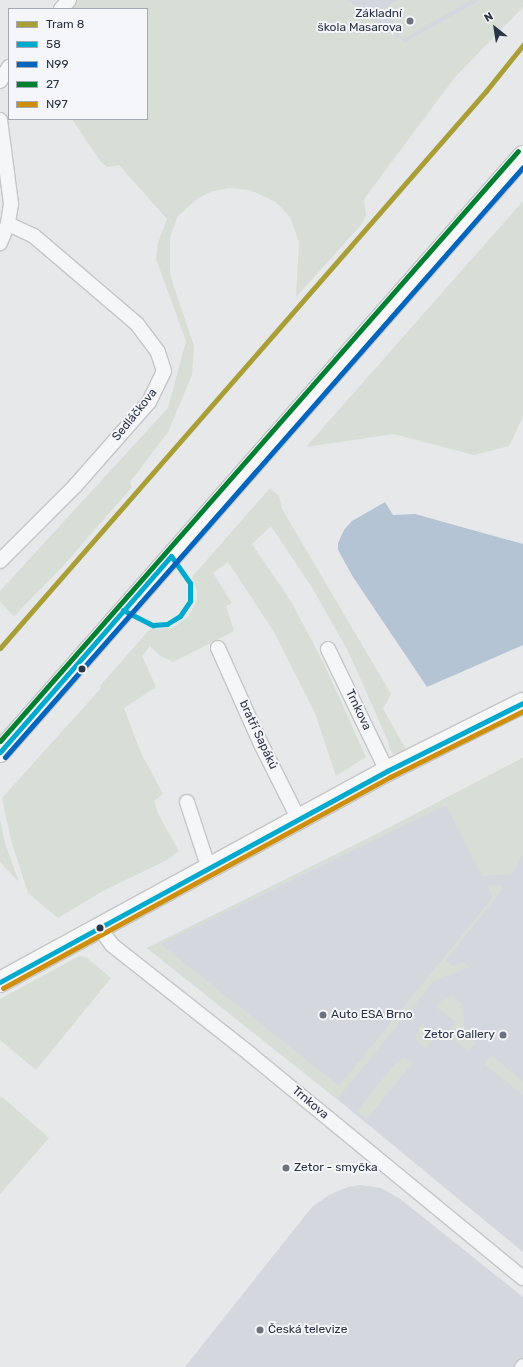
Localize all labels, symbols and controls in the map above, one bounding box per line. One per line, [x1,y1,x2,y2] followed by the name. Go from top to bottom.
[318,7,402,35] place label: Základní škola Masarova
[8,8,148,120] legend
[475,8,515,48] north arrow
[482,10,495,25] text: N
[405,16,415,26] marker: Základní škola Masarova
[46,17,84,31] text: Tram 8
[46,37,61,51] text: 58
[46,57,69,71] text: N99
[46,77,59,91] text: 27
[46,97,68,111] text: N97
[110,386,160,444] street label: Sedláčkova
[77,664,87,674] unlabelled marker
[342,687,374,733] street label: Trnkova
[236,698,280,772] street label: bratří Sapáků
[95,923,105,933] unlabelled marker
[331,1008,413,1022] place label: Auto ESA Brno
[318,1010,328,1020] marker: Auto ESA Brno
[424,1028,495,1042] place label: Zetor Gallery
[498,1030,508,1040] marker: Zetor Gallery
[289,1084,331,1122] street label: Trnkova
[294,1161,378,1175] place label: Zetor - smyčka
[281,1163,291,1173] marker: Zetor - smyčka
[268,1323,348,1337] place label: Česká televize
[255,1325,265,1335] marker: Česká televize

